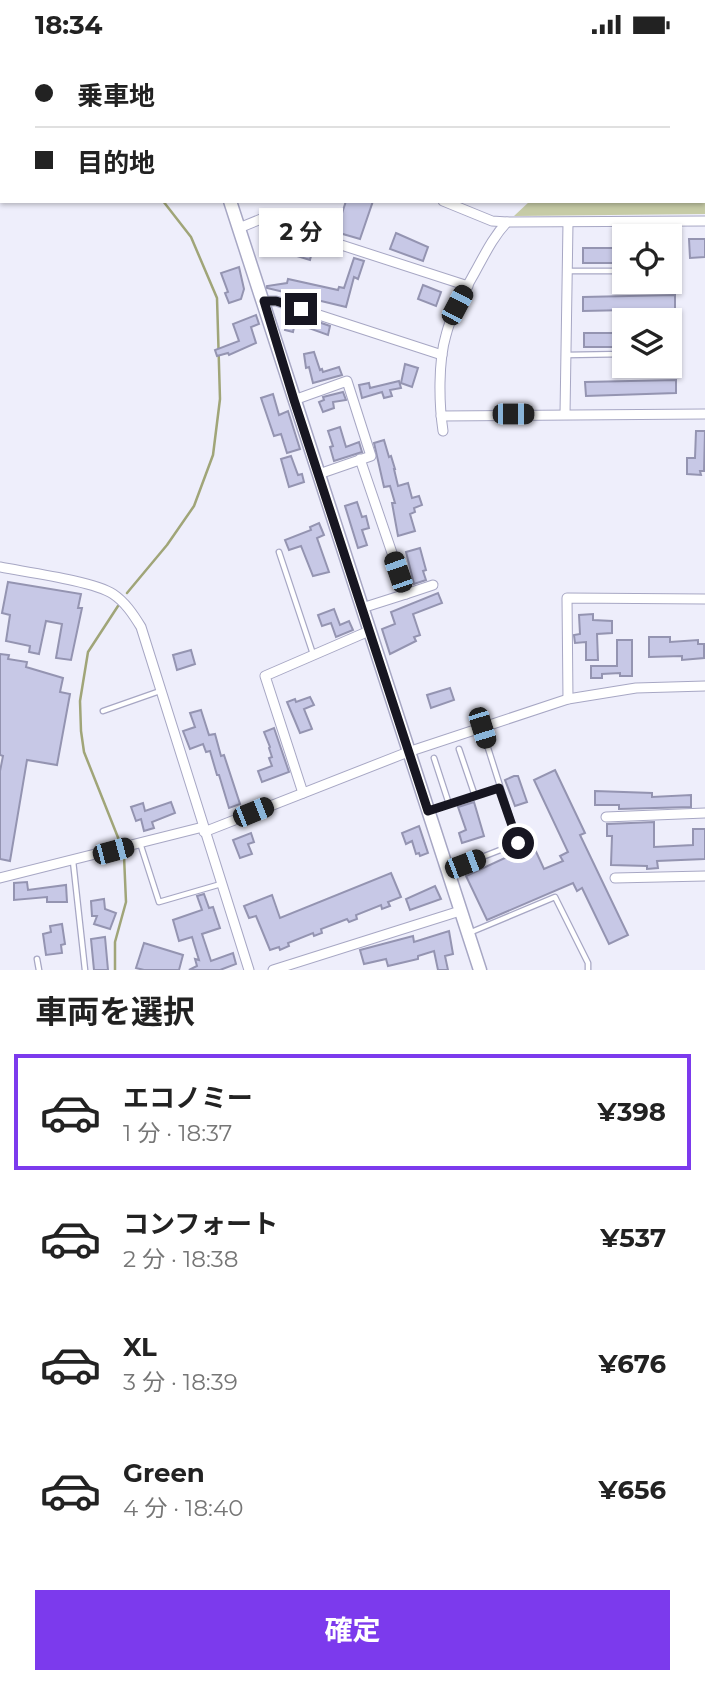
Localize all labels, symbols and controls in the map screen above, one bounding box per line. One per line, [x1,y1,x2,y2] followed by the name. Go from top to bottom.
[35,9,102,41] text: 18:34
[77,80,155,112] text: 乗車地
[77,147,155,179] text: 目的地
[259,208,343,257] callout: 2 分
[279,218,323,246] text: 2 分
[612,224,682,378] map controls
[612,224,682,294] button: locate
[438,282,477,328] car
[285,293,317,325] route end
[612,308,682,378] button: layers
[493,404,535,425] car
[382,549,415,595] car
[466,705,499,751] car
[230,794,277,830] car
[502,827,534,859] route start
[90,835,137,867] car
[442,847,489,881] car
[35,992,195,1031] text: 車両を選択
[39,1081,102,1144] icon: car
[123,1082,253,1114] text: エコノミー
[597,1096,666,1128] text: ¥398
[123,1119,232,1147] text: 1 分 · 18:37
[39,1207,102,1270] icon: car
[123,1208,278,1240] text: コンフォート
[600,1222,666,1254] text: ¥537
[123,1245,238,1273] text: 2 分 · 18:38
[123,1331,157,1363] text: XL
[39,1333,102,1396] icon: car
[599,1348,666,1380] text: ¥676
[123,1368,238,1396] text: 3 分 · 18:39
[123,1457,205,1489] text: Green
[39,1459,102,1522] icon: car
[599,1474,666,1506] text: ¥656
[123,1494,243,1522] text: 4 分 · 18:40
[35,1590,670,1670] button: 確定

